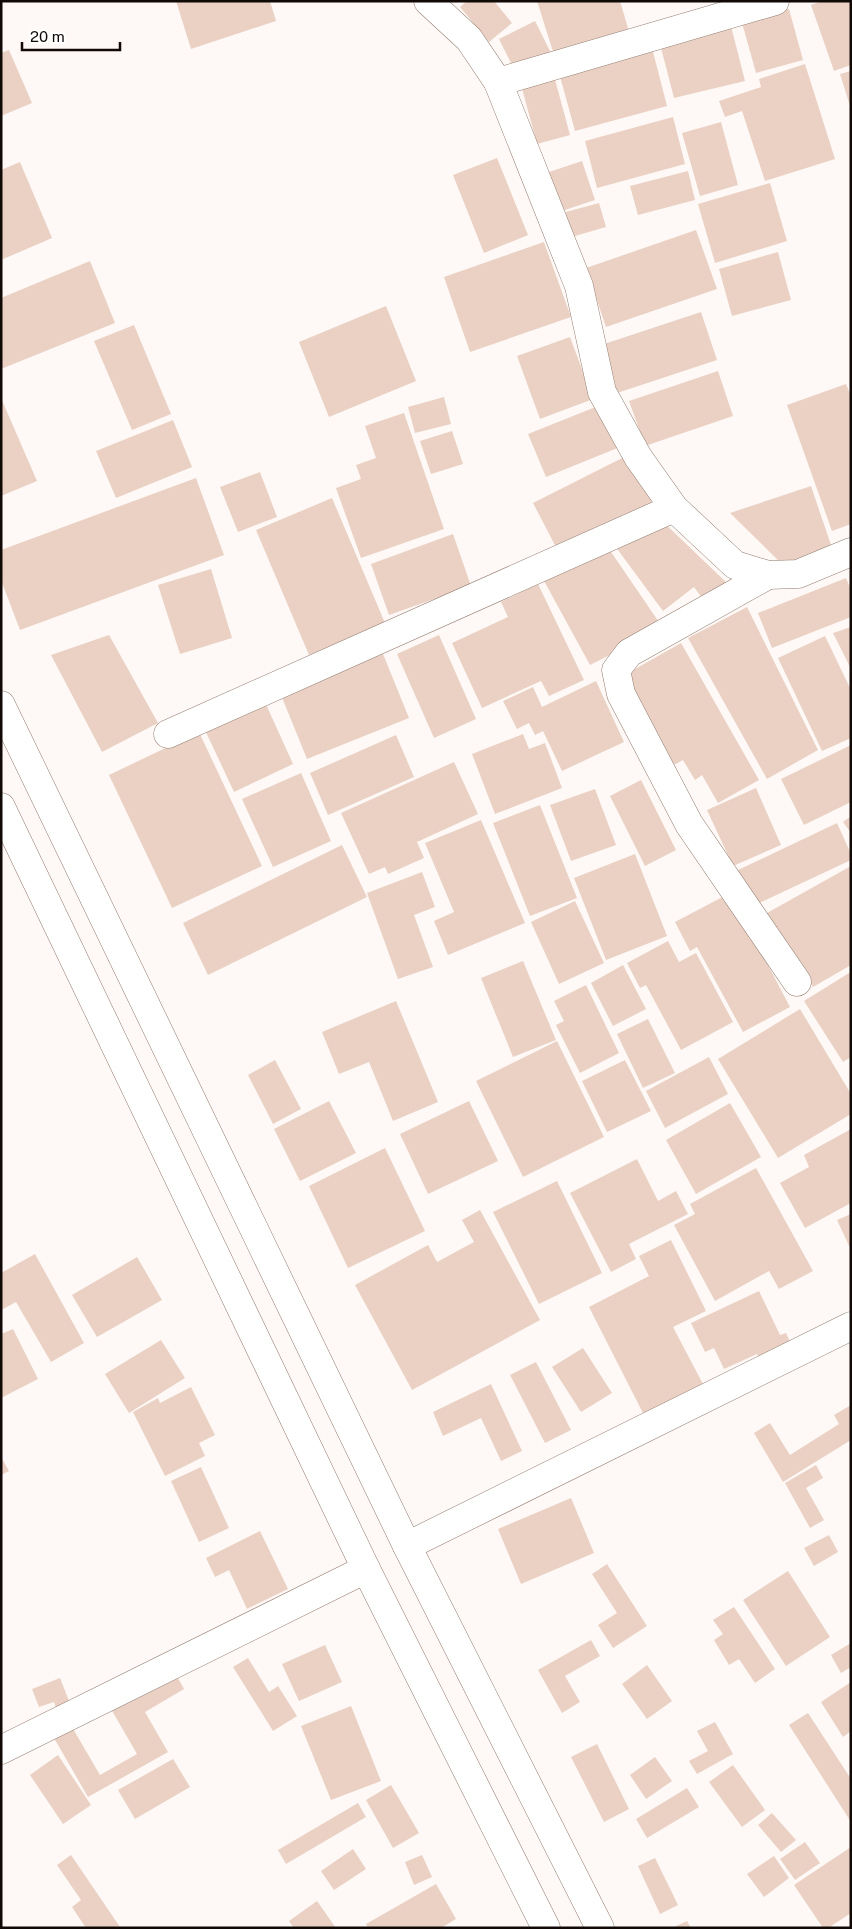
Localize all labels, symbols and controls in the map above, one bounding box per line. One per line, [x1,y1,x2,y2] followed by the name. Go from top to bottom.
[22,20,120,52] scale bar
[30,28,65,45] text: 20 m

